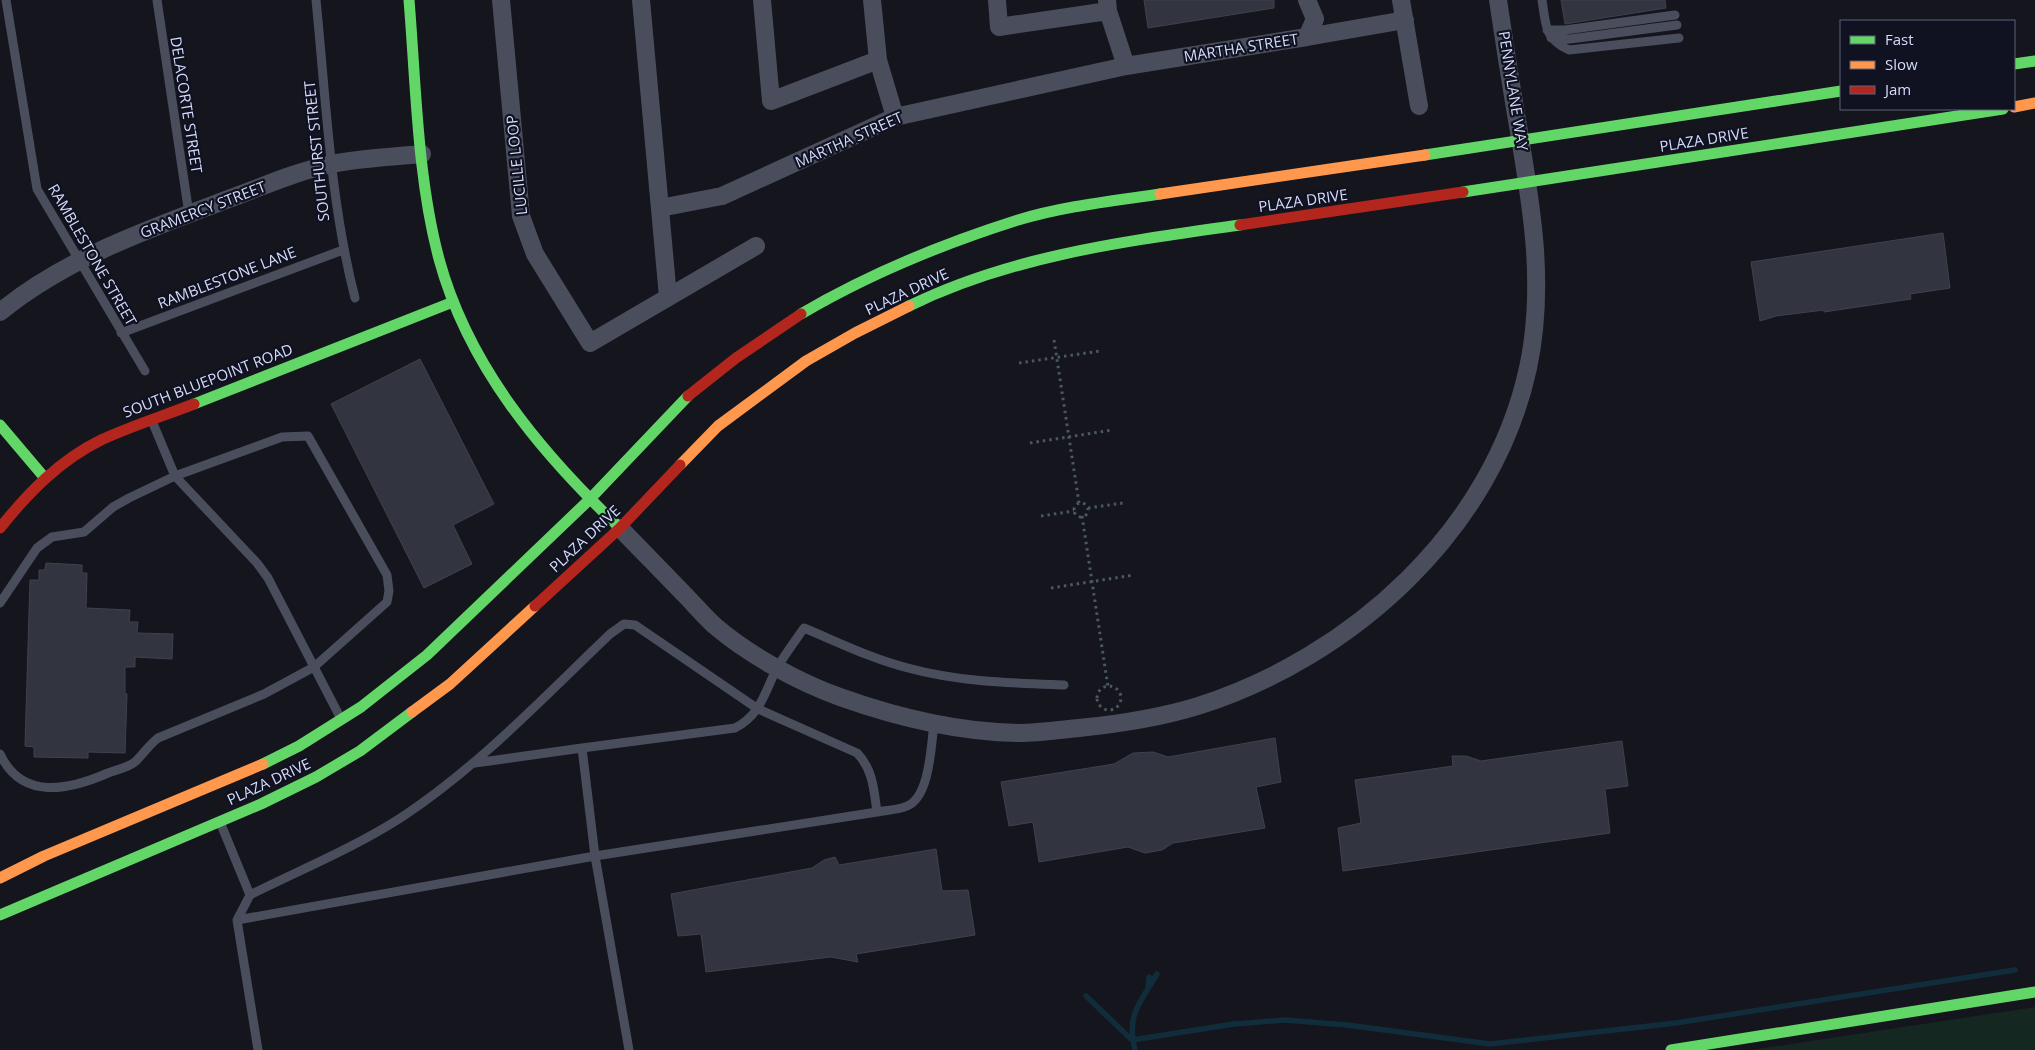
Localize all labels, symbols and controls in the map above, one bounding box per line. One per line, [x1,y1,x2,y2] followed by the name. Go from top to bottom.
[1840,20,2015,110] legend
[1182,28,1300,66] street label: MARTHA STREET
[1885,29,1914,49] text: Fast
[1495,30,1533,153] street label: PENNYLANE WAY
[166,35,208,175] street label: DELACORTE STREET
[1885,54,1918,74] text: Slow
[299,79,333,222] street label: SOUTHURST STREET
[1883,79,1911,99] text: Jam
[792,106,906,172] street label: MARTHA STREET
[501,114,531,216] street label: LUCILLE LOOP
[1658,122,1750,156] street label: PLAZA DRIVE
[137,176,269,242] street label: GRAMERCY STREET
[44,180,142,330] street label: RAMBLESTONE STREET
[1257,184,1349,216] street label: PLAZA DRIVE
[155,241,299,313] street label: RAMBLESTONE LANE
[862,263,952,319] street label: PLAZA DRIVE
[120,338,295,422] street label: SOUTH BLUEPOINT ROAD
[545,500,624,576] street label: PLAZA DRIVE
[224,753,314,809] street label: PLAZA DRIVE

